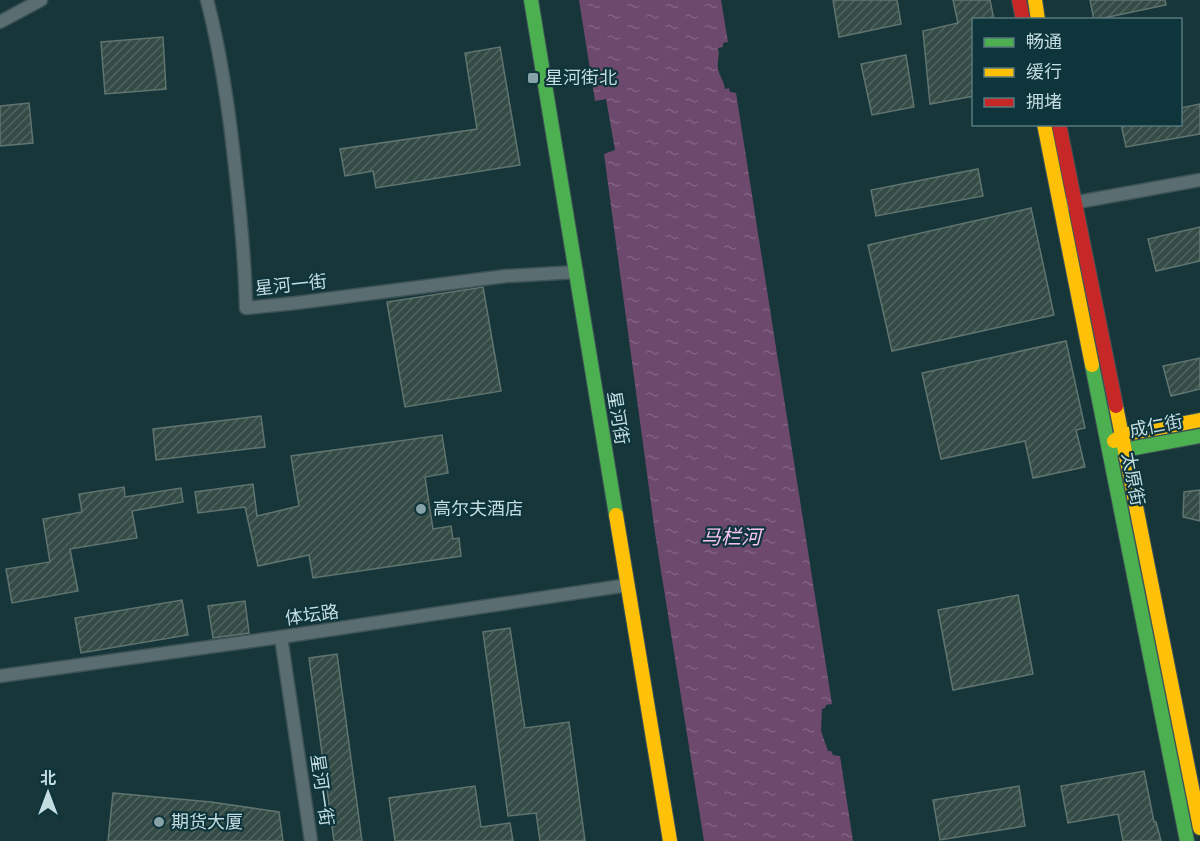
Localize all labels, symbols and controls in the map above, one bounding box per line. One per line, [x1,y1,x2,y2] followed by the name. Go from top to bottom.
[972,18,1182,126] legend
[1026,29,1062,54] text: 畅通
[1026,59,1062,84] text: 缓行
[545,65,617,90] place label: 星河街北
[526,71,540,85] marker: 星河街北
[1026,89,1062,114] text: 拥堵
[254,268,328,301] street label: 星河一街
[602,389,635,447] street label: 星河街
[1127,408,1185,443] street label: 成仁街
[1116,450,1151,508] street label: 太原街
[433,496,523,521] place label: 高尔夫酒店
[414,502,428,516] marker: 高尔夫酒店
[701,523,765,551] water label: 马栏河
[283,598,340,631] street label: 体坛路
[305,753,340,827] street label: 星河一街
[18,763,78,823] north arrow
[40,767,56,790] text: 北
[171,809,243,834] place label: 期货大厦
[152,815,166,829] marker: 期货大厦

